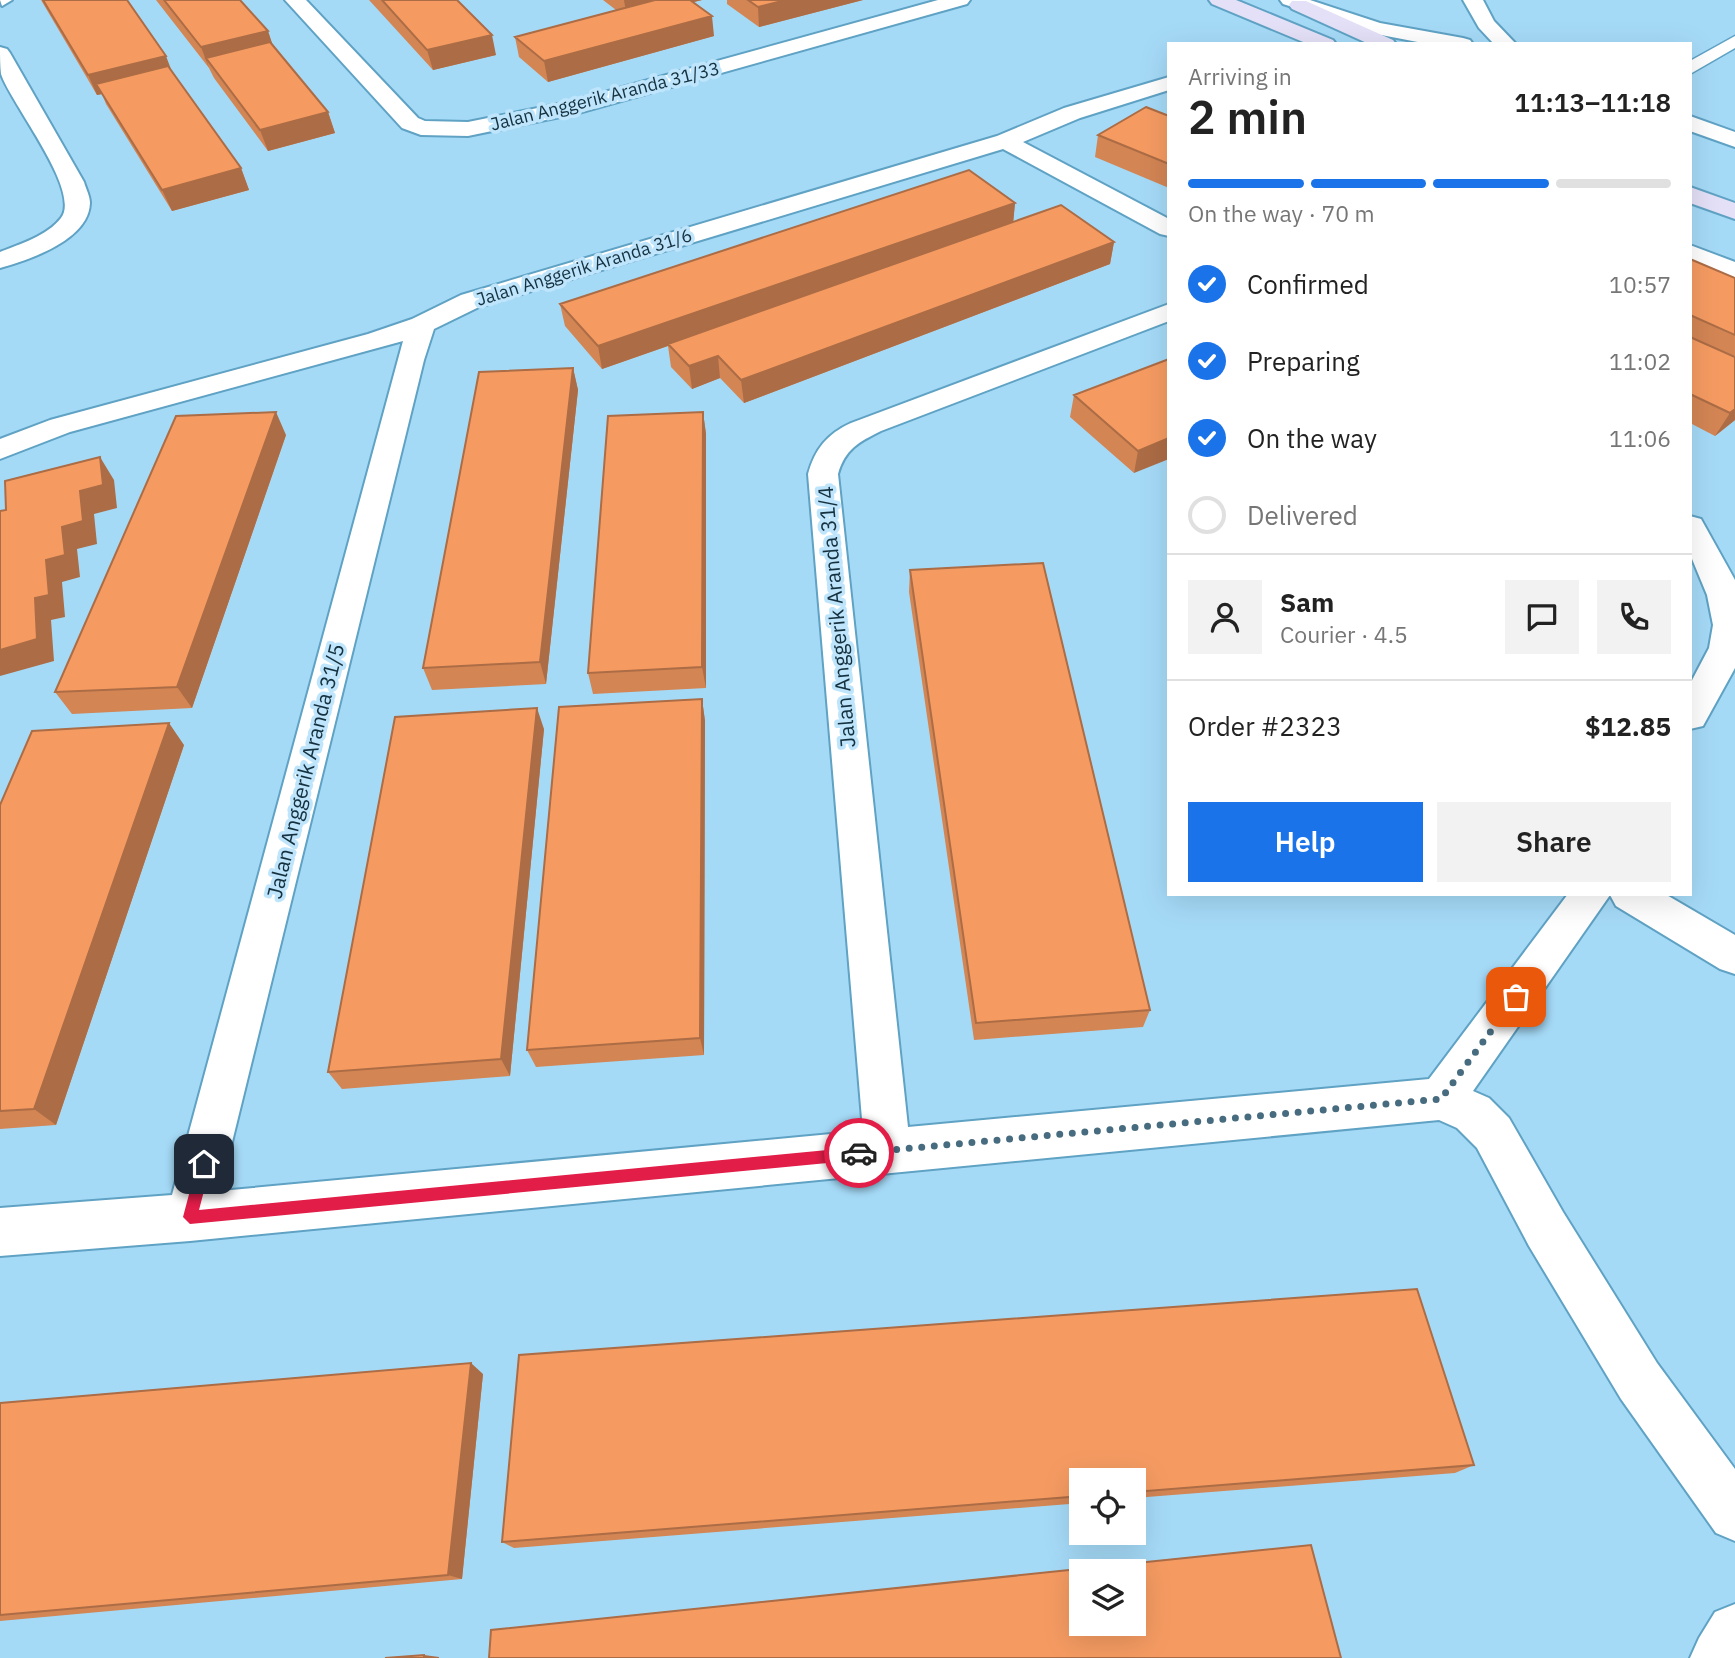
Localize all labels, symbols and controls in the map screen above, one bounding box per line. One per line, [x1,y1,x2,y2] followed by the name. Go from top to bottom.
[488,56,722,136] street label: Jalan Anggerik Aranda 31/33
[1188,61,1292,91] text: Arriving in
[1514,85,1671,119] text: 11:13–11:18
[1188,87,1307,147] text: 2 min
[1188,198,1375,228] text: On the way · 70 m
[473,223,695,311] street label: Jalan Anggerik Aranda 31/6
[1188,265,1226,303] icon: check
[1247,267,1369,301] text: Confirmed
[1609,269,1671,299] text: 10:57
[1188,342,1226,380] icon: check
[1247,344,1360,378] text: Preparing
[1609,346,1671,376] text: 11:02
[1188,419,1226,457] icon: check
[1247,421,1377,455] text: On the way
[1609,423,1671,453] text: 11:06
[811,485,861,749] street label: Jalan Anggerik Aranda 31/4
[1247,498,1358,532] text: Delivered
[1188,580,1262,654] button: person
[1505,580,1579,654] button: chat
[1597,580,1671,654] button: phone
[1280,585,1334,619] text: Sam
[1280,619,1408,649] text: Courier · 4.5
[260,640,350,902] street label: Jalan Anggerik Aranda 31/5
[1188,709,1342,743] text: Order #2323
[1585,709,1671,743] text: $12.85
[1188,802,1423,882] button: Help
[1437,802,1671,882] button: Share
[1486,967,1546,1027] pin
[1497,978,1535,1016] icon: bag
[824,1118,894,1188] courier
[174,1134,234,1194] pin
[840,1134,878,1172] icon: car
[185,1145,223,1183] icon: home
[1069,1468,1146,1636] map controls
[1069,1468,1146,1545] button: locate
[1069,1559,1146,1636] button: layers

